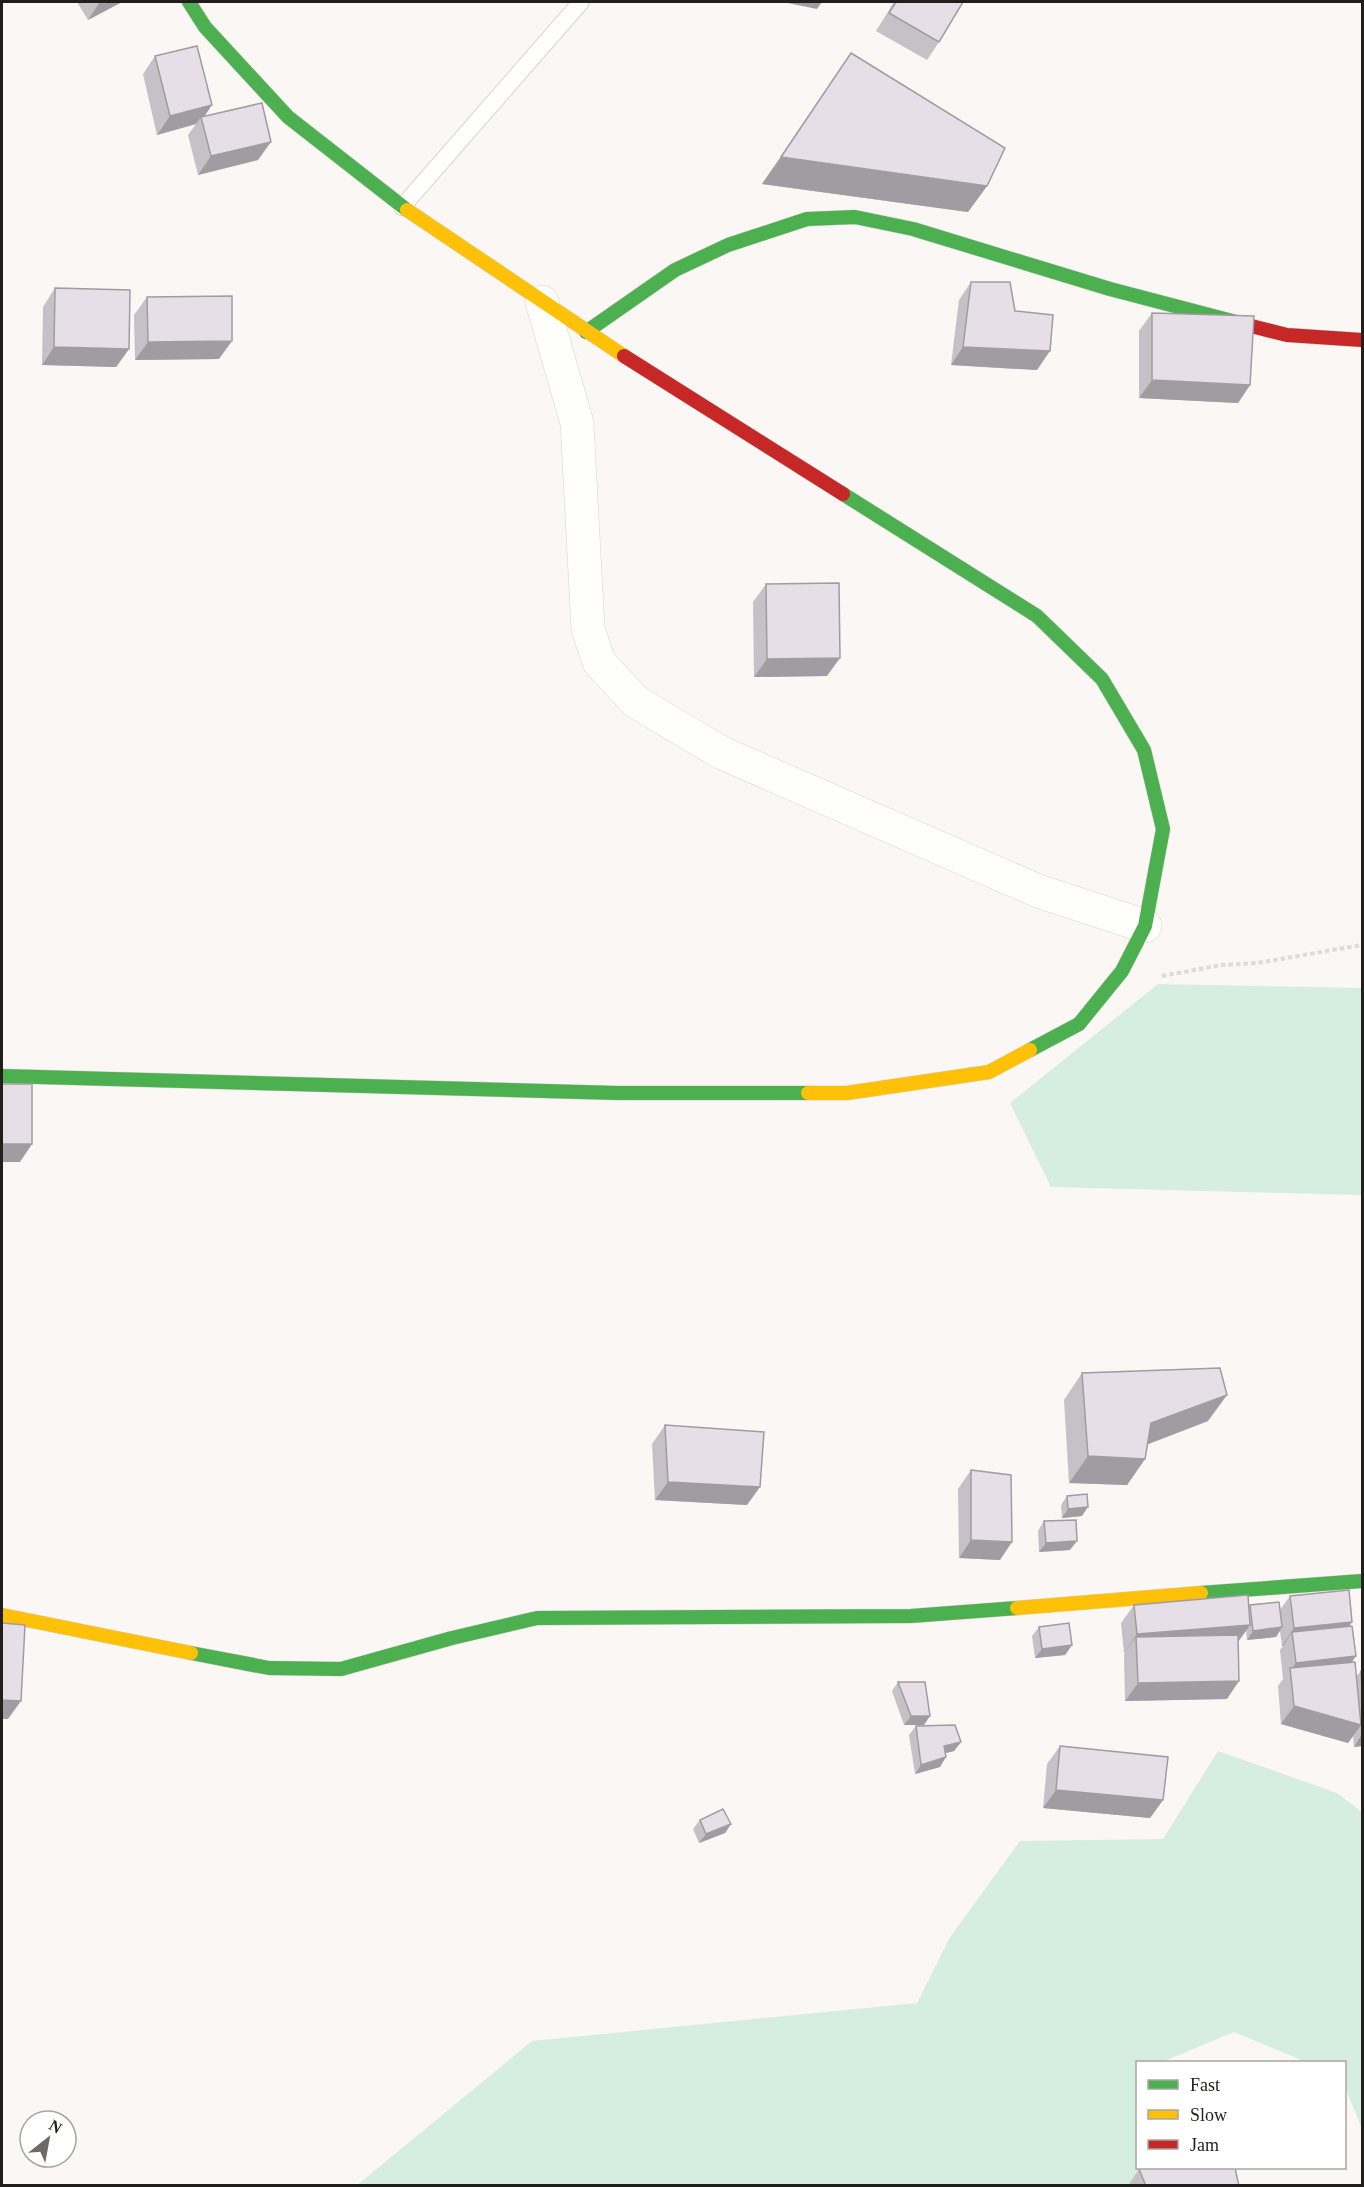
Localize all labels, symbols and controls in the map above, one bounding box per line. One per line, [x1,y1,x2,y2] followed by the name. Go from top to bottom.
[1136,2061,1346,2169] legend
[1190,2075,1220,2095] text: Fast
[1190,2105,1227,2125] text: Slow
[18,2109,78,2169] north arrow
[46,2116,65,2137] text: N
[1190,2135,1219,2155] text: Jam

